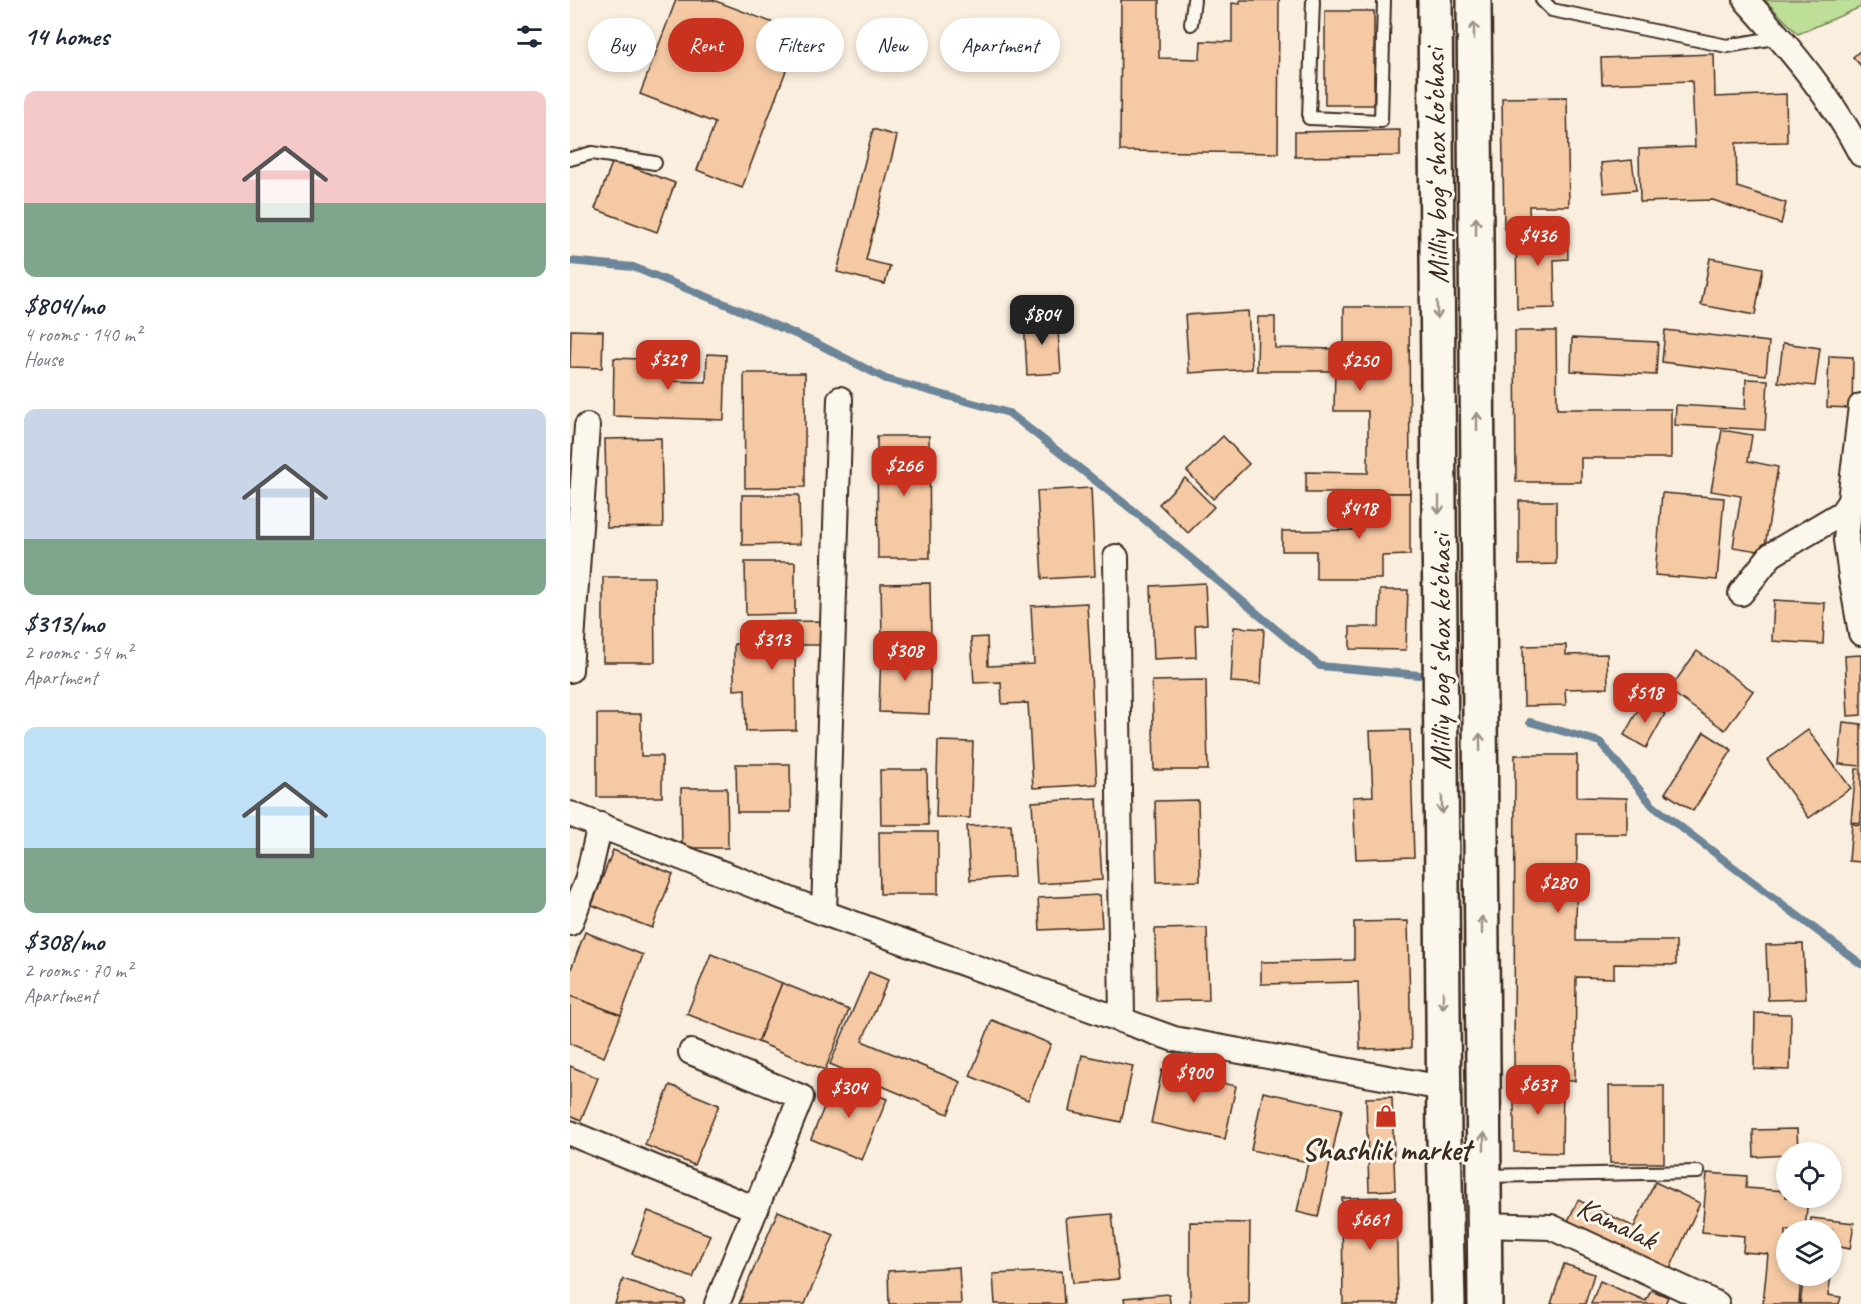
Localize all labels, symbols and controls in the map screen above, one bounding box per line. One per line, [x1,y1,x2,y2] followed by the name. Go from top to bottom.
[588,18,656,72] chip: Buy
[668,18,744,72] chip: Rent
[756,18,844,72] chip: Filters
[856,18,928,72] chip: New
[940,18,1060,72] chip: Apartment
[24,20,109,53] text: 14 homes
[513,20,546,53] icon: filters
[1468,22,1480,42] one-way arrow
[1415,44,1457,284] street label: Milliy bog‘ shox ko‘chasi
[231,130,339,238] icon: home
[1502,216,1574,267] pin: $436
[1470,217,1482,237] one-way arrow
[1520,223,1556,248] text: $436
[24,289,104,322] text: $804/mo
[1006,295,1078,346] pin: $804
[1432,300,1443,320] one-way arrow
[1024,302,1060,327] text: $804
[24,322,141,347] text: 4 rooms · 140 m²
[632,340,704,391] pin: $329
[1324,341,1396,392] pin: $250
[24,347,63,372] text: House
[650,347,686,372] text: $329
[1342,348,1378,373] text: $250
[1472,412,1483,432] one-way arrow
[868,446,940,497] pin: $266
[231,448,339,556] icon: home
[886,453,922,478] text: $266
[1323,489,1395,540] pin: $418
[1433,495,1445,515] one-way arrow
[1341,496,1377,521] text: $418
[1421,531,1459,770] street label: Milliy bog‘ shox ko‘chasi
[24,607,104,640] text: $313/mo
[736,620,808,671] pin: $313
[754,627,790,652] text: $313
[869,631,941,682] pin: $308
[887,638,923,663] text: $308
[24,640,132,665] text: 2 rooms · 54 m²
[24,665,97,690] text: Apartment
[1609,673,1681,724] pin: $518
[1627,680,1663,705] text: $518
[1474,733,1486,753] one-way arrow
[231,766,339,874] icon: home
[1436,795,1448,815] one-way arrow
[1522,863,1594,914] pin: $280
[1540,870,1576,895] text: $280
[1476,915,1488,935] one-way arrow
[24,925,104,958] text: $308/mo
[24,958,132,983] text: 2 rooms · 70 m²
[24,983,97,1008] text: Apartment
[1437,990,1449,1010] one-way arrow
[1158,1053,1230,1104] pin: $900
[1176,1060,1212,1085] text: $900
[1502,1065,1574,1116] pin: $637
[813,1068,885,1119] pin: $304
[1520,1072,1556,1097] text: $637
[831,1075,867,1100] text: $304
[1373,1103,1399,1129] shop icon: Shashlik market
[1302,1131,1475,1169] place label: Shashlik market
[1478,1131,1490,1151] one-way arrow
[1776,1142,1842,1286] map controls
[1776,1142,1842,1208] button: locate
[1571,1188,1665,1259] street label: Kamalak
[1334,1200,1406,1251] pin: $661
[1352,1207,1388,1232] text: $661
[1776,1220,1842,1286] button: layers

